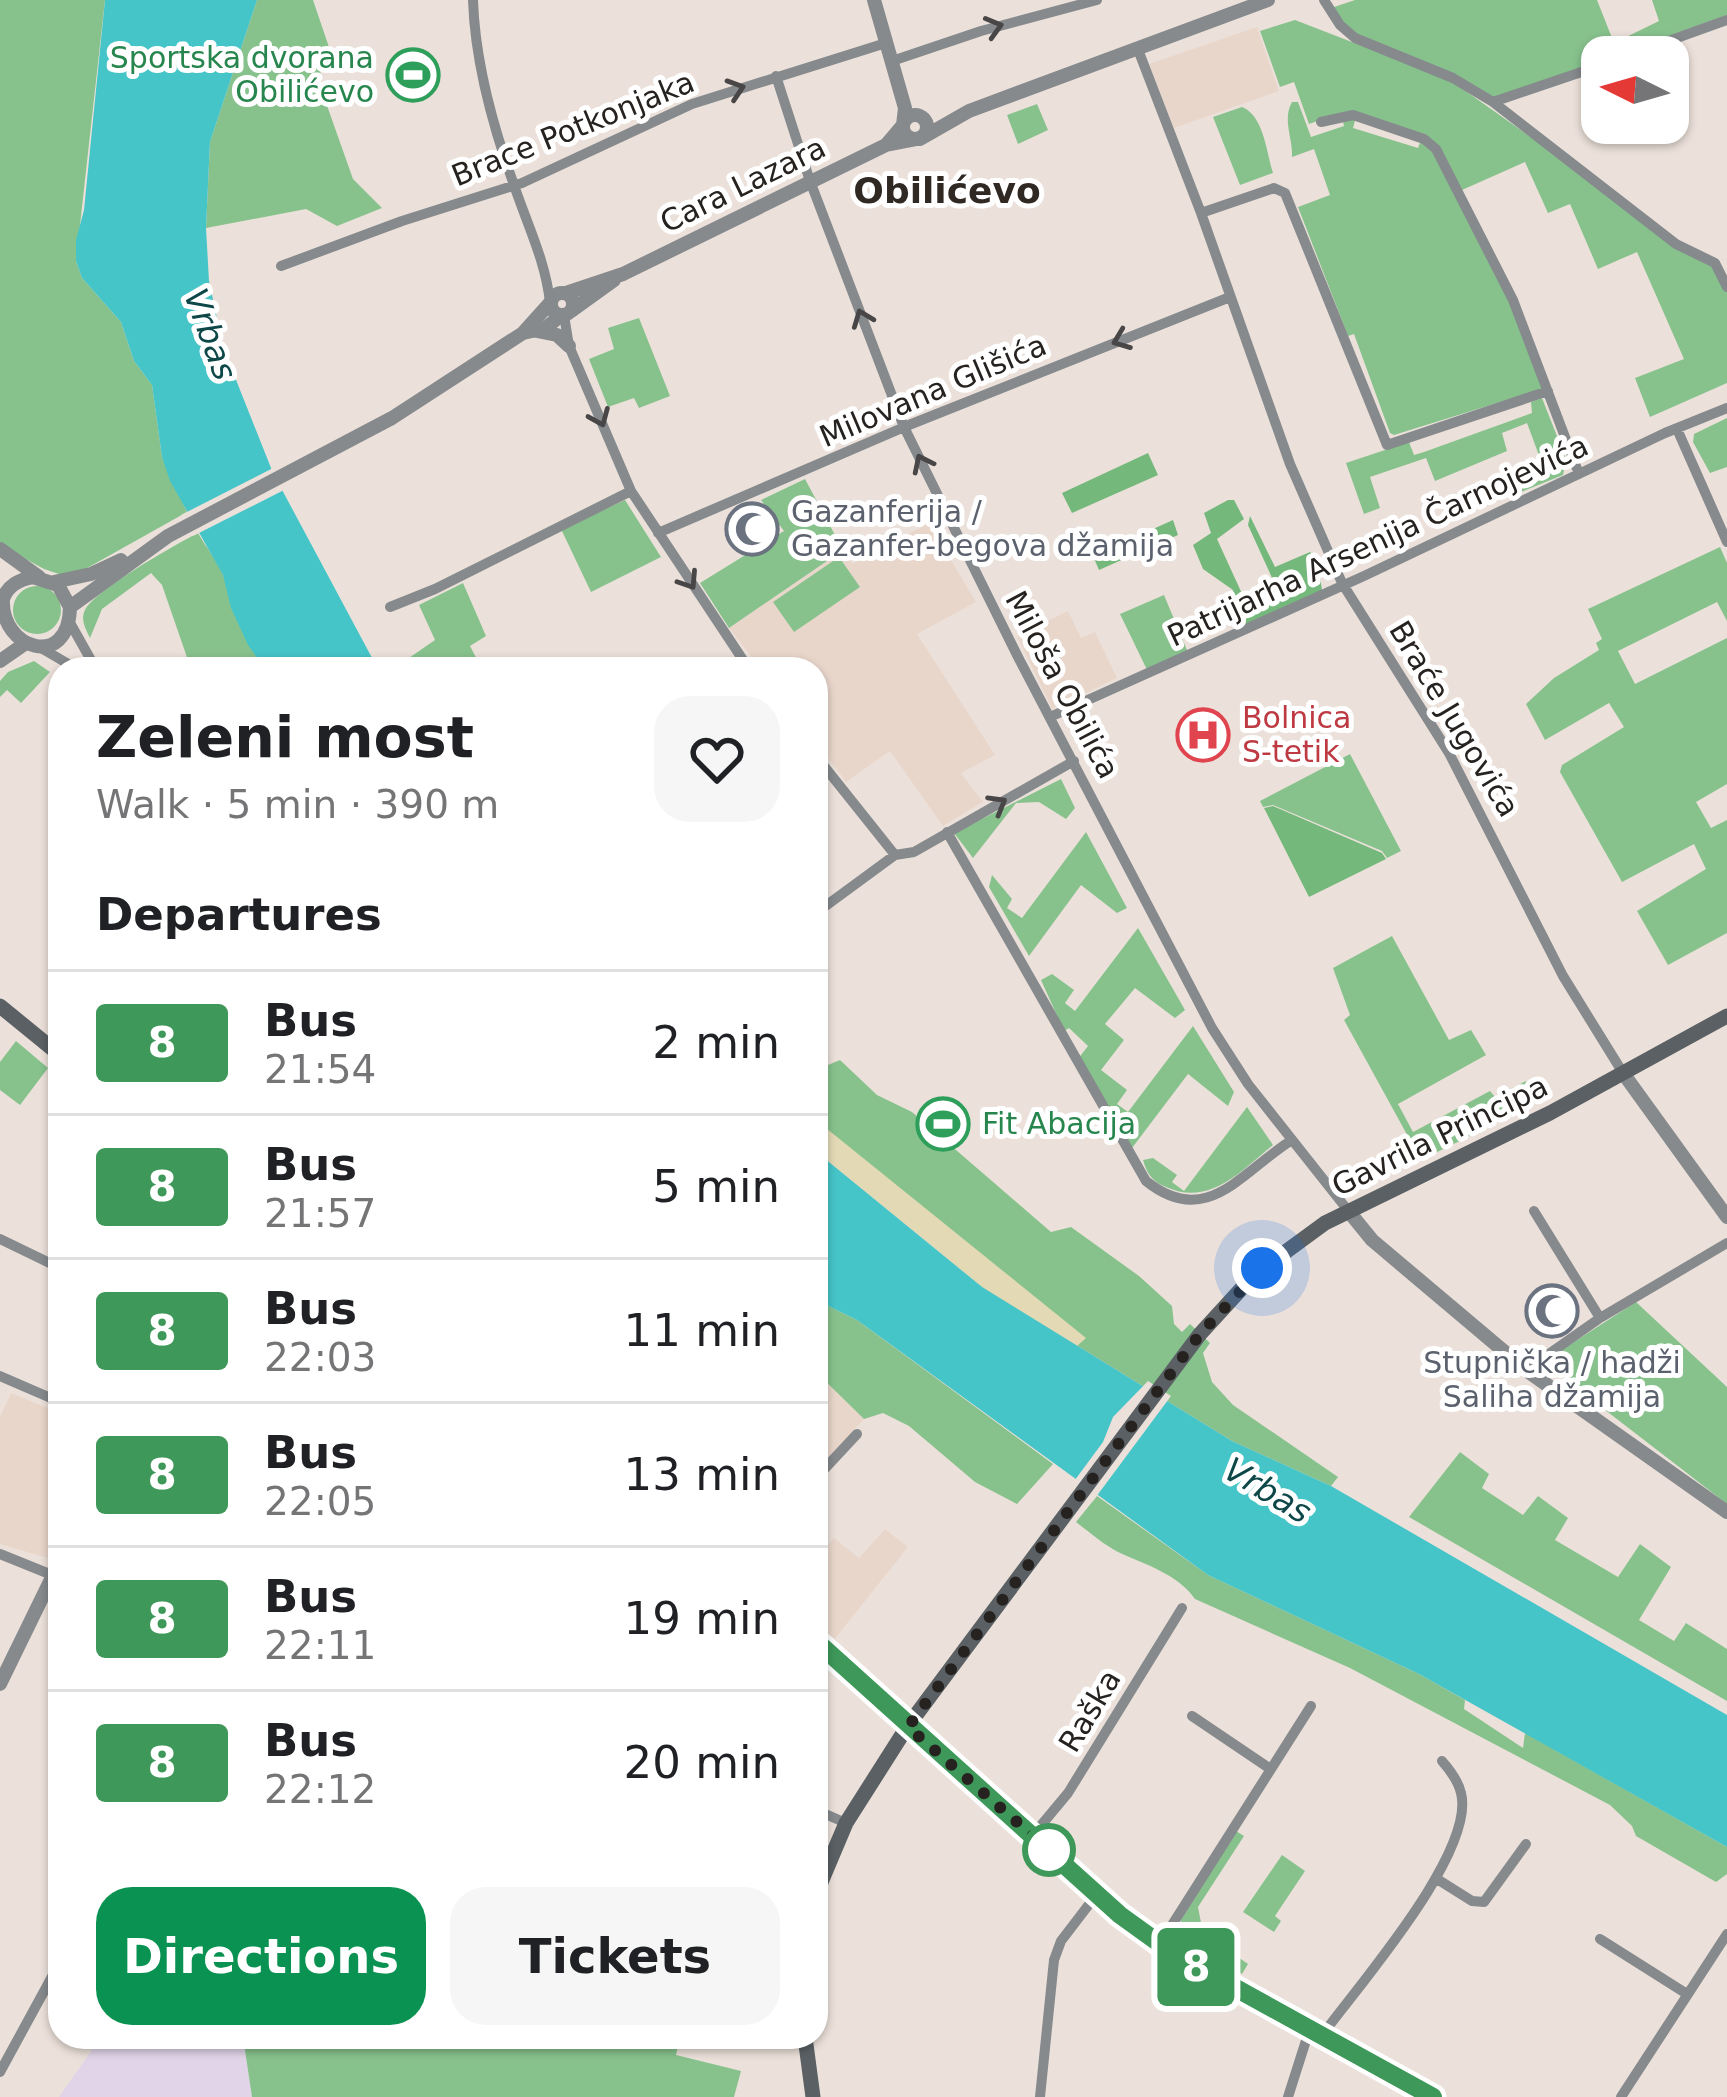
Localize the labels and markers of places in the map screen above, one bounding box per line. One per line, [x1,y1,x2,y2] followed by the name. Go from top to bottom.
[110,40,374,109] place label: Sportska dvorana Obilićevo
[385,47,441,103] sports icon: Sportska dvorana Obilićevo
[791,494,1174,563] place label: Gazanferija / Gazanfer-begova džamija
[724,501,780,557] mosque icon: Gazanferija / Gazanfer-begova džamija
[1242,700,1352,769] place label: Bolnica S-tetik
[1175,707,1231,763] hospital icon: Bolnica S-tetik
[915,1096,971,1152] sports icon: Fit Abacija
[982,1106,1136,1141] place label: Fit Abacija
[1524,1283,1580,1339] mosque icon: Stupnička / hadži Saliha džamija
[1423,1345,1681,1414] place label: Stupnička / hadži Saliha džamija
[1024,1825,1074,1875] unlabelled marker

